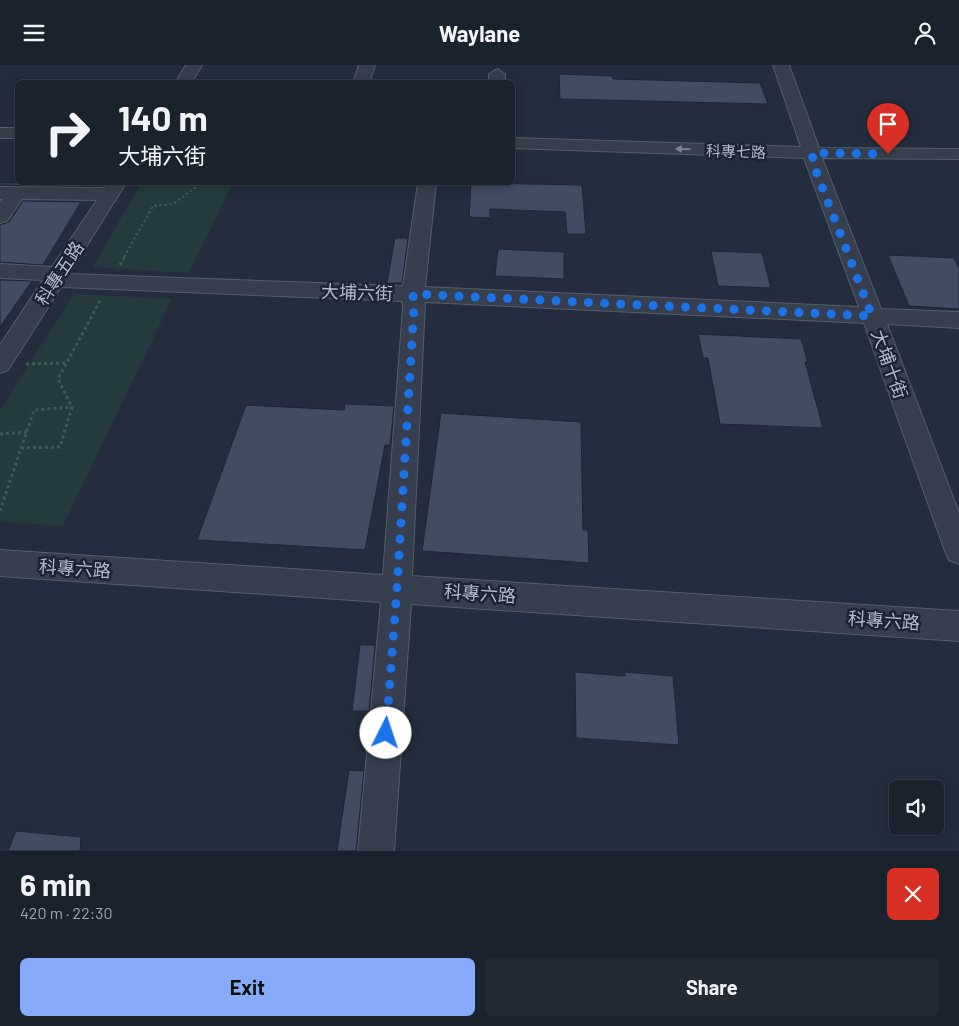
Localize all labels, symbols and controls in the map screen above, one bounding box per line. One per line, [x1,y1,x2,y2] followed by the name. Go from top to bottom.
[20,19,48,47] icon: menu
[911,19,939,47] icon: person
[439,20,520,46] text: Waylane
[118,96,208,138] text: 140 m
[35,100,100,165] icon: right
[867,103,909,154] pin
[874,110,902,138] icon: arrive
[706,141,766,161] street label: 科專七路
[118,142,206,168] text: 大埔六街
[675,145,691,153] one-way arrow
[30,237,88,309] street label: 科專五路
[321,280,393,304] street label: 大埔六街
[867,326,913,402] street label: 大埔十街
[38,555,112,581] street label: 科專六路
[443,580,517,606] street label: 科專六路
[847,607,921,633] street label: 科專六路
[359,706,411,758] position arrow
[889,780,944,835] map controls
[889,780,944,835] button: sound
[20,866,91,902] text: 6 min
[887,868,939,920] button: close
[20,903,112,922] text: 420 m · 22:30
[20,958,475,1016] button: Exit
[485,958,939,1016] button: Share

